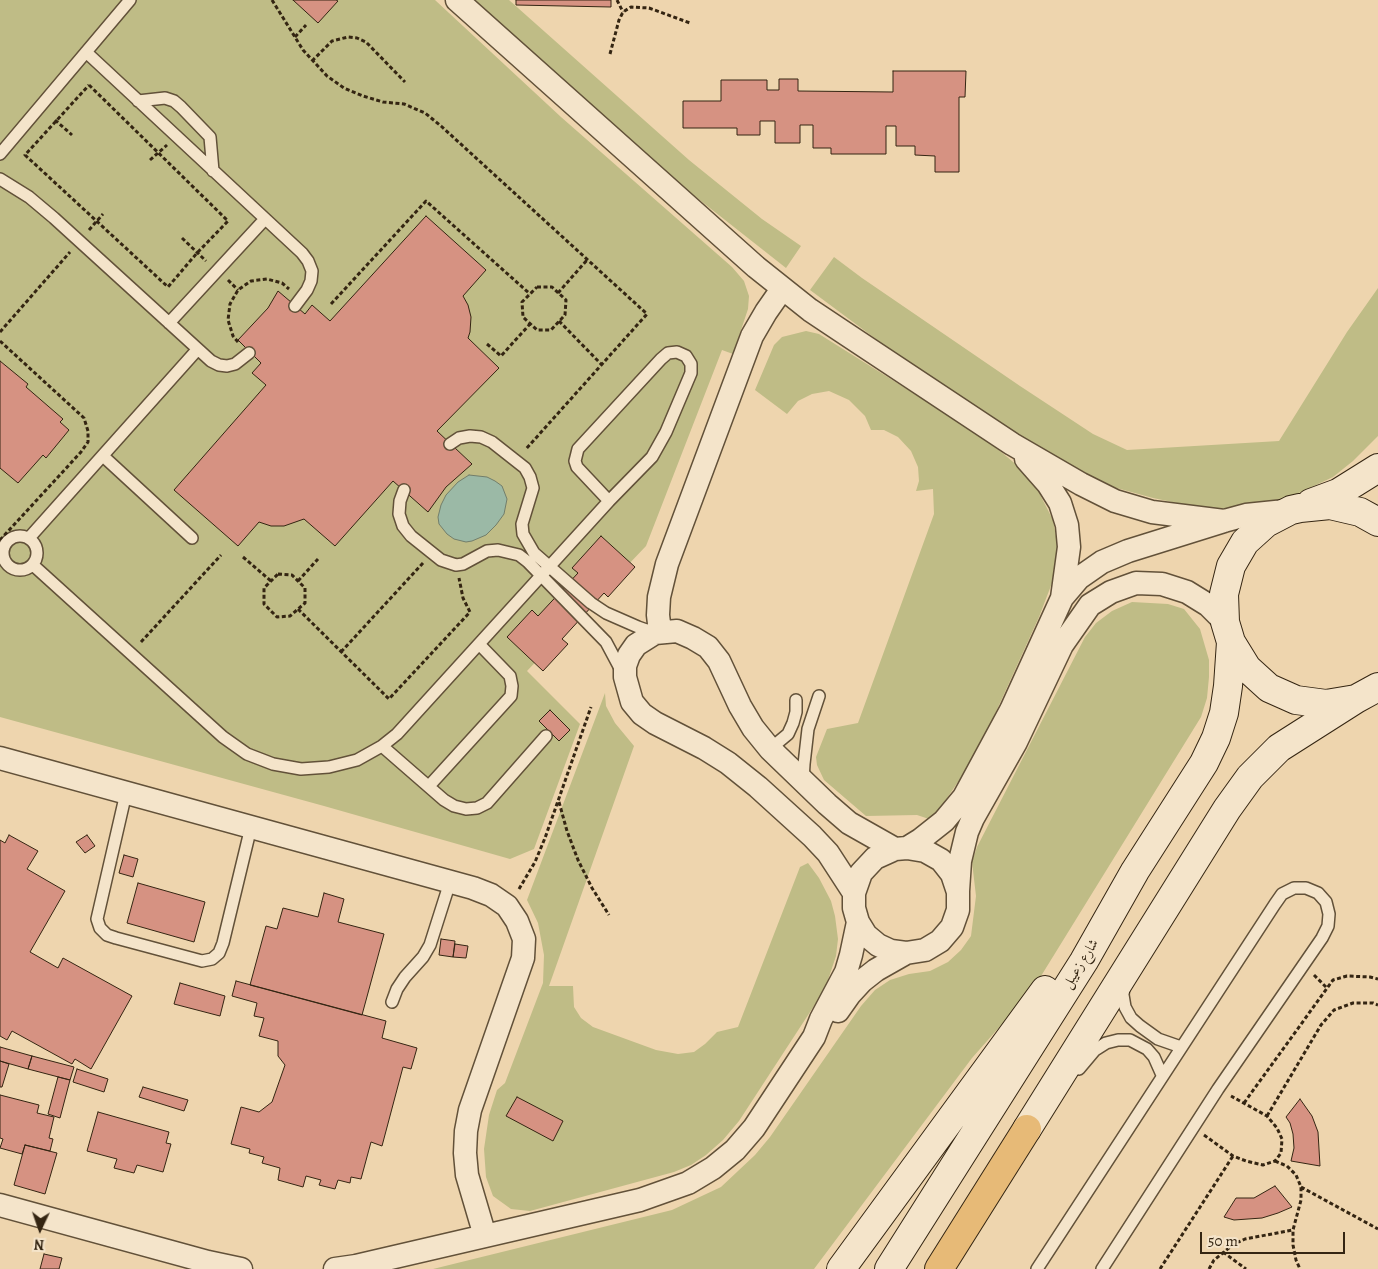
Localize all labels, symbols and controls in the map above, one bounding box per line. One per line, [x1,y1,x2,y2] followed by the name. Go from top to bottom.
[1059,936,1103,992] street label: شارع زعيبل
[15,1204,65,1254] north arrow
[1203,1222,1348,1254] scale bar
[1208,1231,1238,1251] text: 50 m
[34,1235,45,1254] text: N

